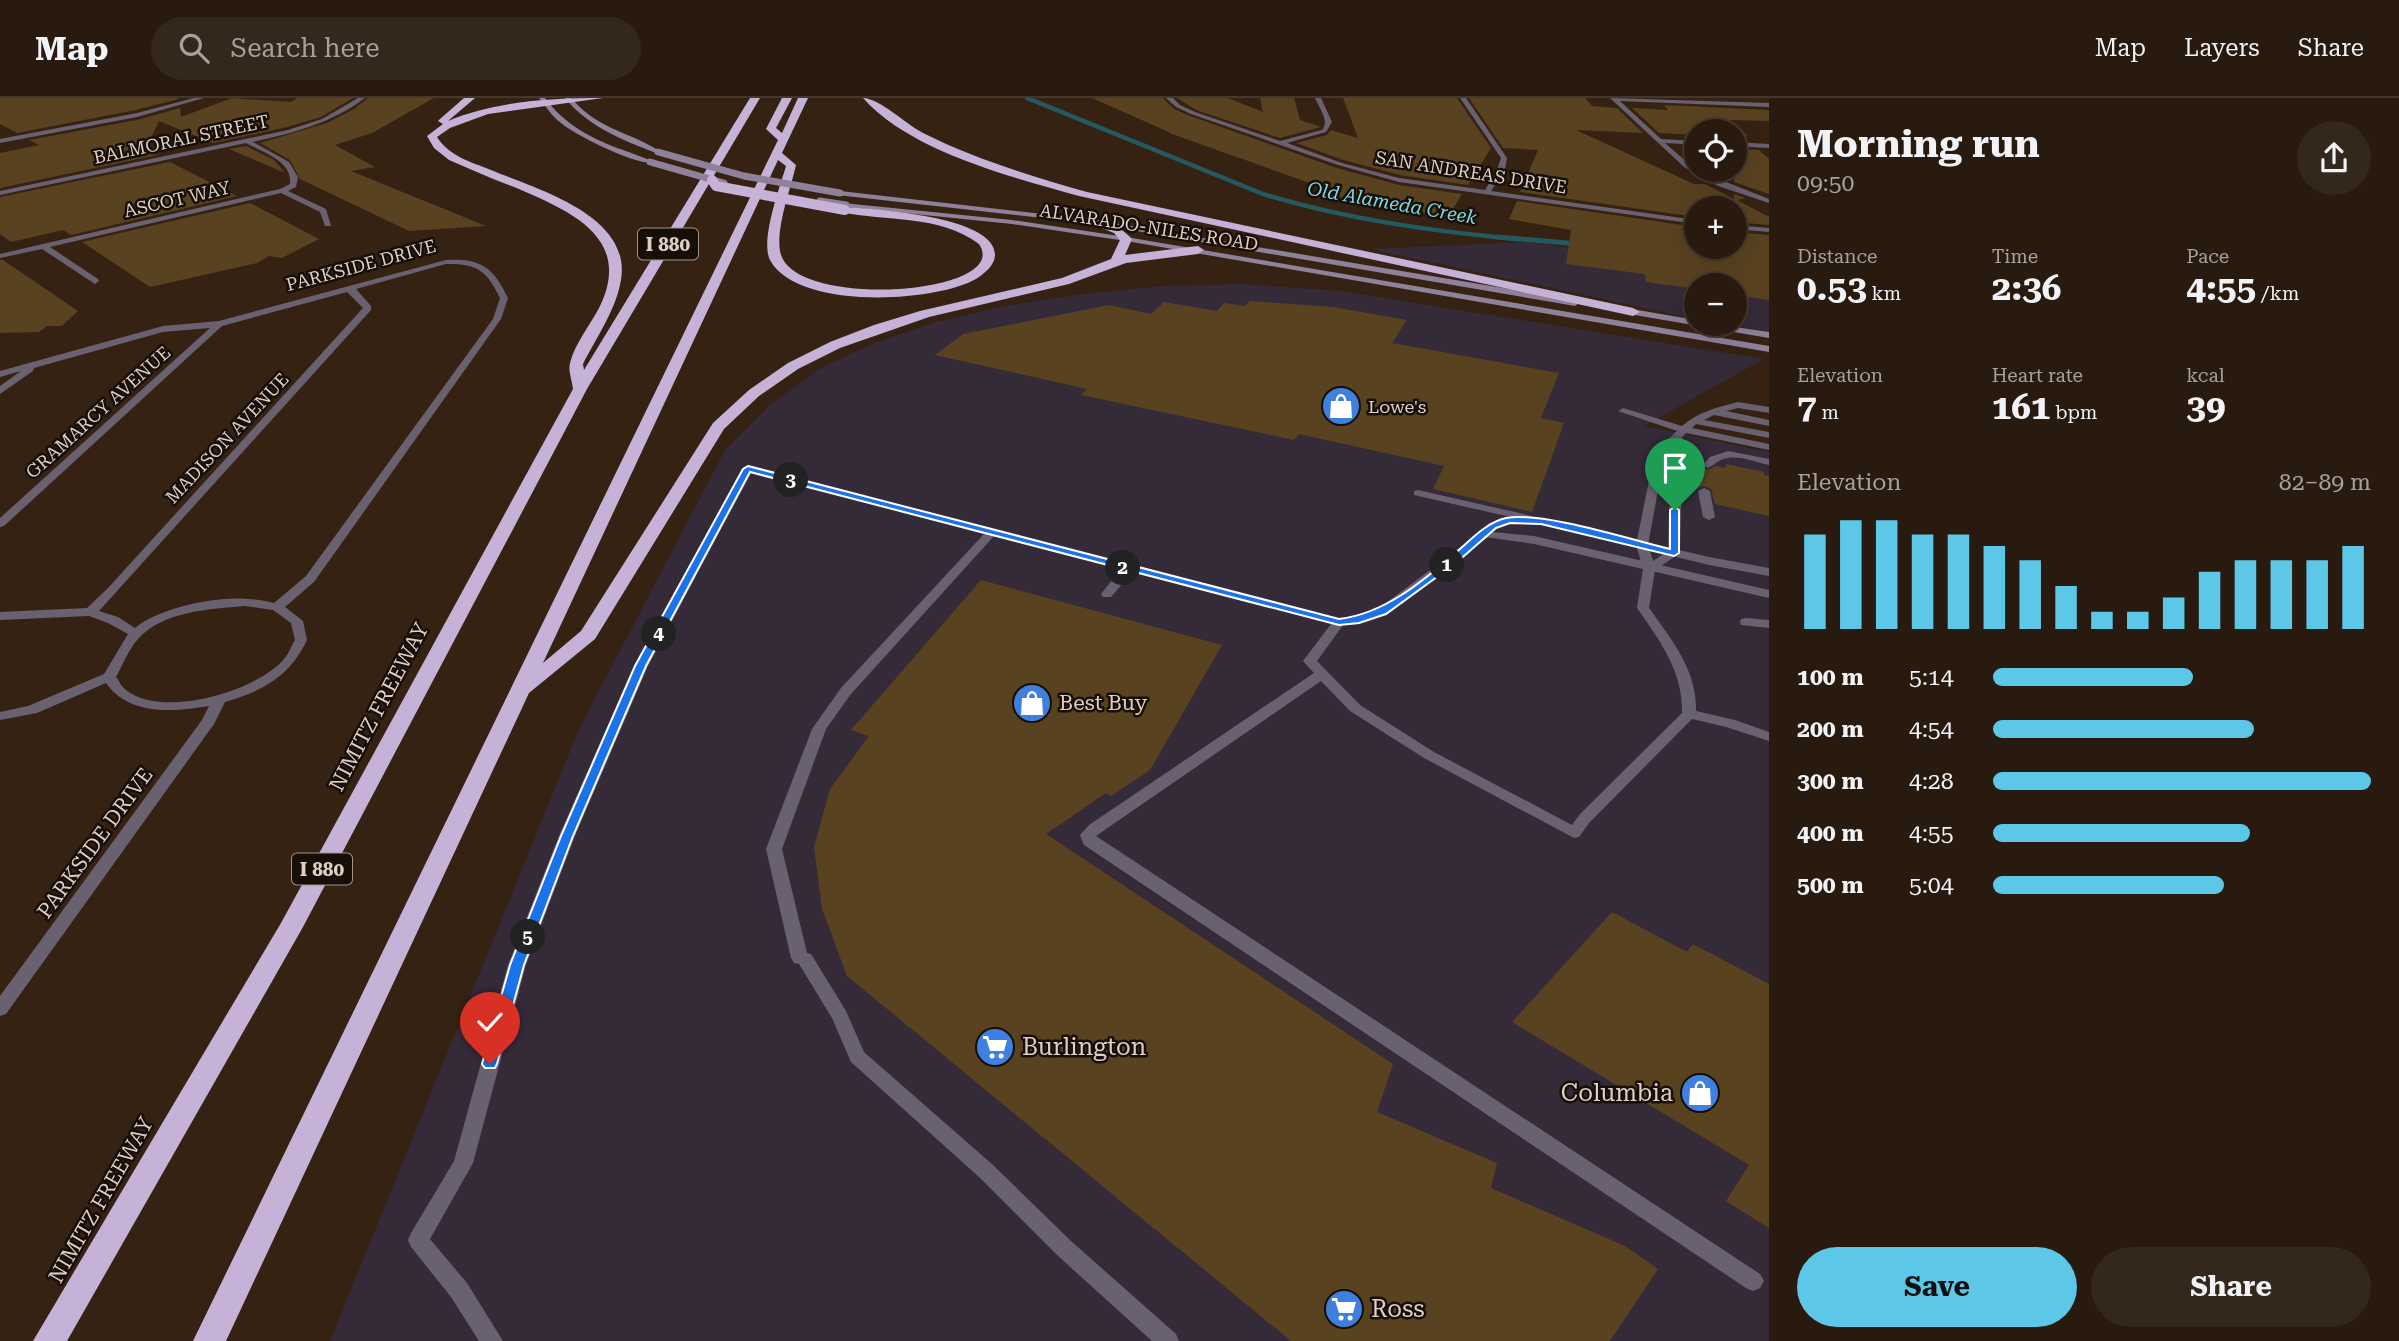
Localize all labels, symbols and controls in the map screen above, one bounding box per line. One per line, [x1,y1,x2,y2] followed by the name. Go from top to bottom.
[151,17,641,80] search box
[35,29,109,68] text: Map
[175,29,213,67] icon: search
[231,33,380,63] text: Search here
[2095,34,2146,62] text: Map
[2184,34,2260,62] text: Layers
[2298,34,2364,62] text: Share
[92,110,270,168] street label: BALMORAL STREET
[1684,119,1747,336] map controls
[1684,119,1747,182] button: locate
[2297,121,2371,195] button: share
[1797,122,2040,166] text: Morning run
[1374,146,1568,198] street label: SAN ANDREAS DRIVE
[1797,170,1854,197] text: 09:50
[122,176,233,221] street label: ASCOT WAY
[1306,177,1479,229] water label: Old Alameda Creek
[1684,196,1747,259] button: +
[1038,199,1260,255] street label: ALVARADO-NILES ROAD
[638,228,698,260] road number: I 880
[284,235,438,295] street label: PARKSIDE DRIVE
[1797,245,1877,268] text: Distance
[1992,245,2038,268] text: Time
[2186,245,2229,268] text: Pace
[1797,268,1867,309] text: 0.53
[1992,268,2061,309] text: 2:36
[2186,268,2256,309] text: 4:55
[1684,273,1747,336] button: −
[1867,282,1901,305] text: km
[2256,282,2299,305] text: /km
[21,342,175,482] street label: GRAMARCY AVENUE
[1797,364,1883,387] text: Elevation
[1992,364,2083,387] text: Heart rate
[2186,364,2225,387] text: kcal
[161,368,293,508] street label: MADISON AVENUE
[1320,385,1362,427] shop icon: Lowe's
[1797,387,1817,428] text: 7
[1992,387,2050,428] text: 161
[2186,387,2226,428] text: 39
[1368,396,1426,417] place label: Lowe's
[1817,401,1839,424] text: m
[2050,401,2097,424] text: bpm
[1645,438,1705,510] pin
[1656,449,1694,487] icon: arrive
[774,462,808,498] pin: 3
[785,468,796,491] text: 3
[1797,469,1901,496] text: Elevation
[2279,469,2371,496] text: 82–89 m
[1430,547,1464,582] pin: 1
[1106,550,1140,586] pin: 2
[1441,553,1452,576] text: 1
[1117,556,1128,579] text: 2
[642,616,676,652] pin: 4
[324,618,434,795] street label: NIMITZ FREEWAY
[653,622,664,645] text: 4
[1797,664,1864,691] text: 100 m
[1909,664,1954,691] text: 5:14
[1011,682,1053,724] shop icon: Best Buy
[1059,691,1148,715] place label: Best Buy
[1797,716,1864,743] text: 200 m
[1909,716,1954,743] text: 4:54
[32,763,158,923] street label: PARKSIDE DRIVE
[1797,768,1864,795] text: 300 m
[1909,768,1954,795] text: 4:28
[1797,820,1864,847] text: 400 m
[1909,820,1954,847] text: 4:55
[292,854,352,884] road number: I 880
[1797,872,1864,899] text: 500 m
[1909,872,1954,899] text: 5:04
[510,920,546,954] pin: 5
[522,925,533,948] text: 5
[460,992,520,1064] pin
[471,1003,509,1041] icon: check
[974,1026,1016,1068] supermarket icon: Burlington
[1022,1033,1146,1061] place label: Burlington
[1679,1072,1721,1114] shop icon: Columbia
[1561,1079,1673,1107] place label: Columbia
[44,1112,159,1287] street label: NIMITZ FREEWAY
[1797,1247,2077,1327] button: Save
[2091,1247,2371,1327] button: Share
[1323,1288,1365,1330] supermarket icon: Ross
[1371,1295,1425,1323] place label: Ross

